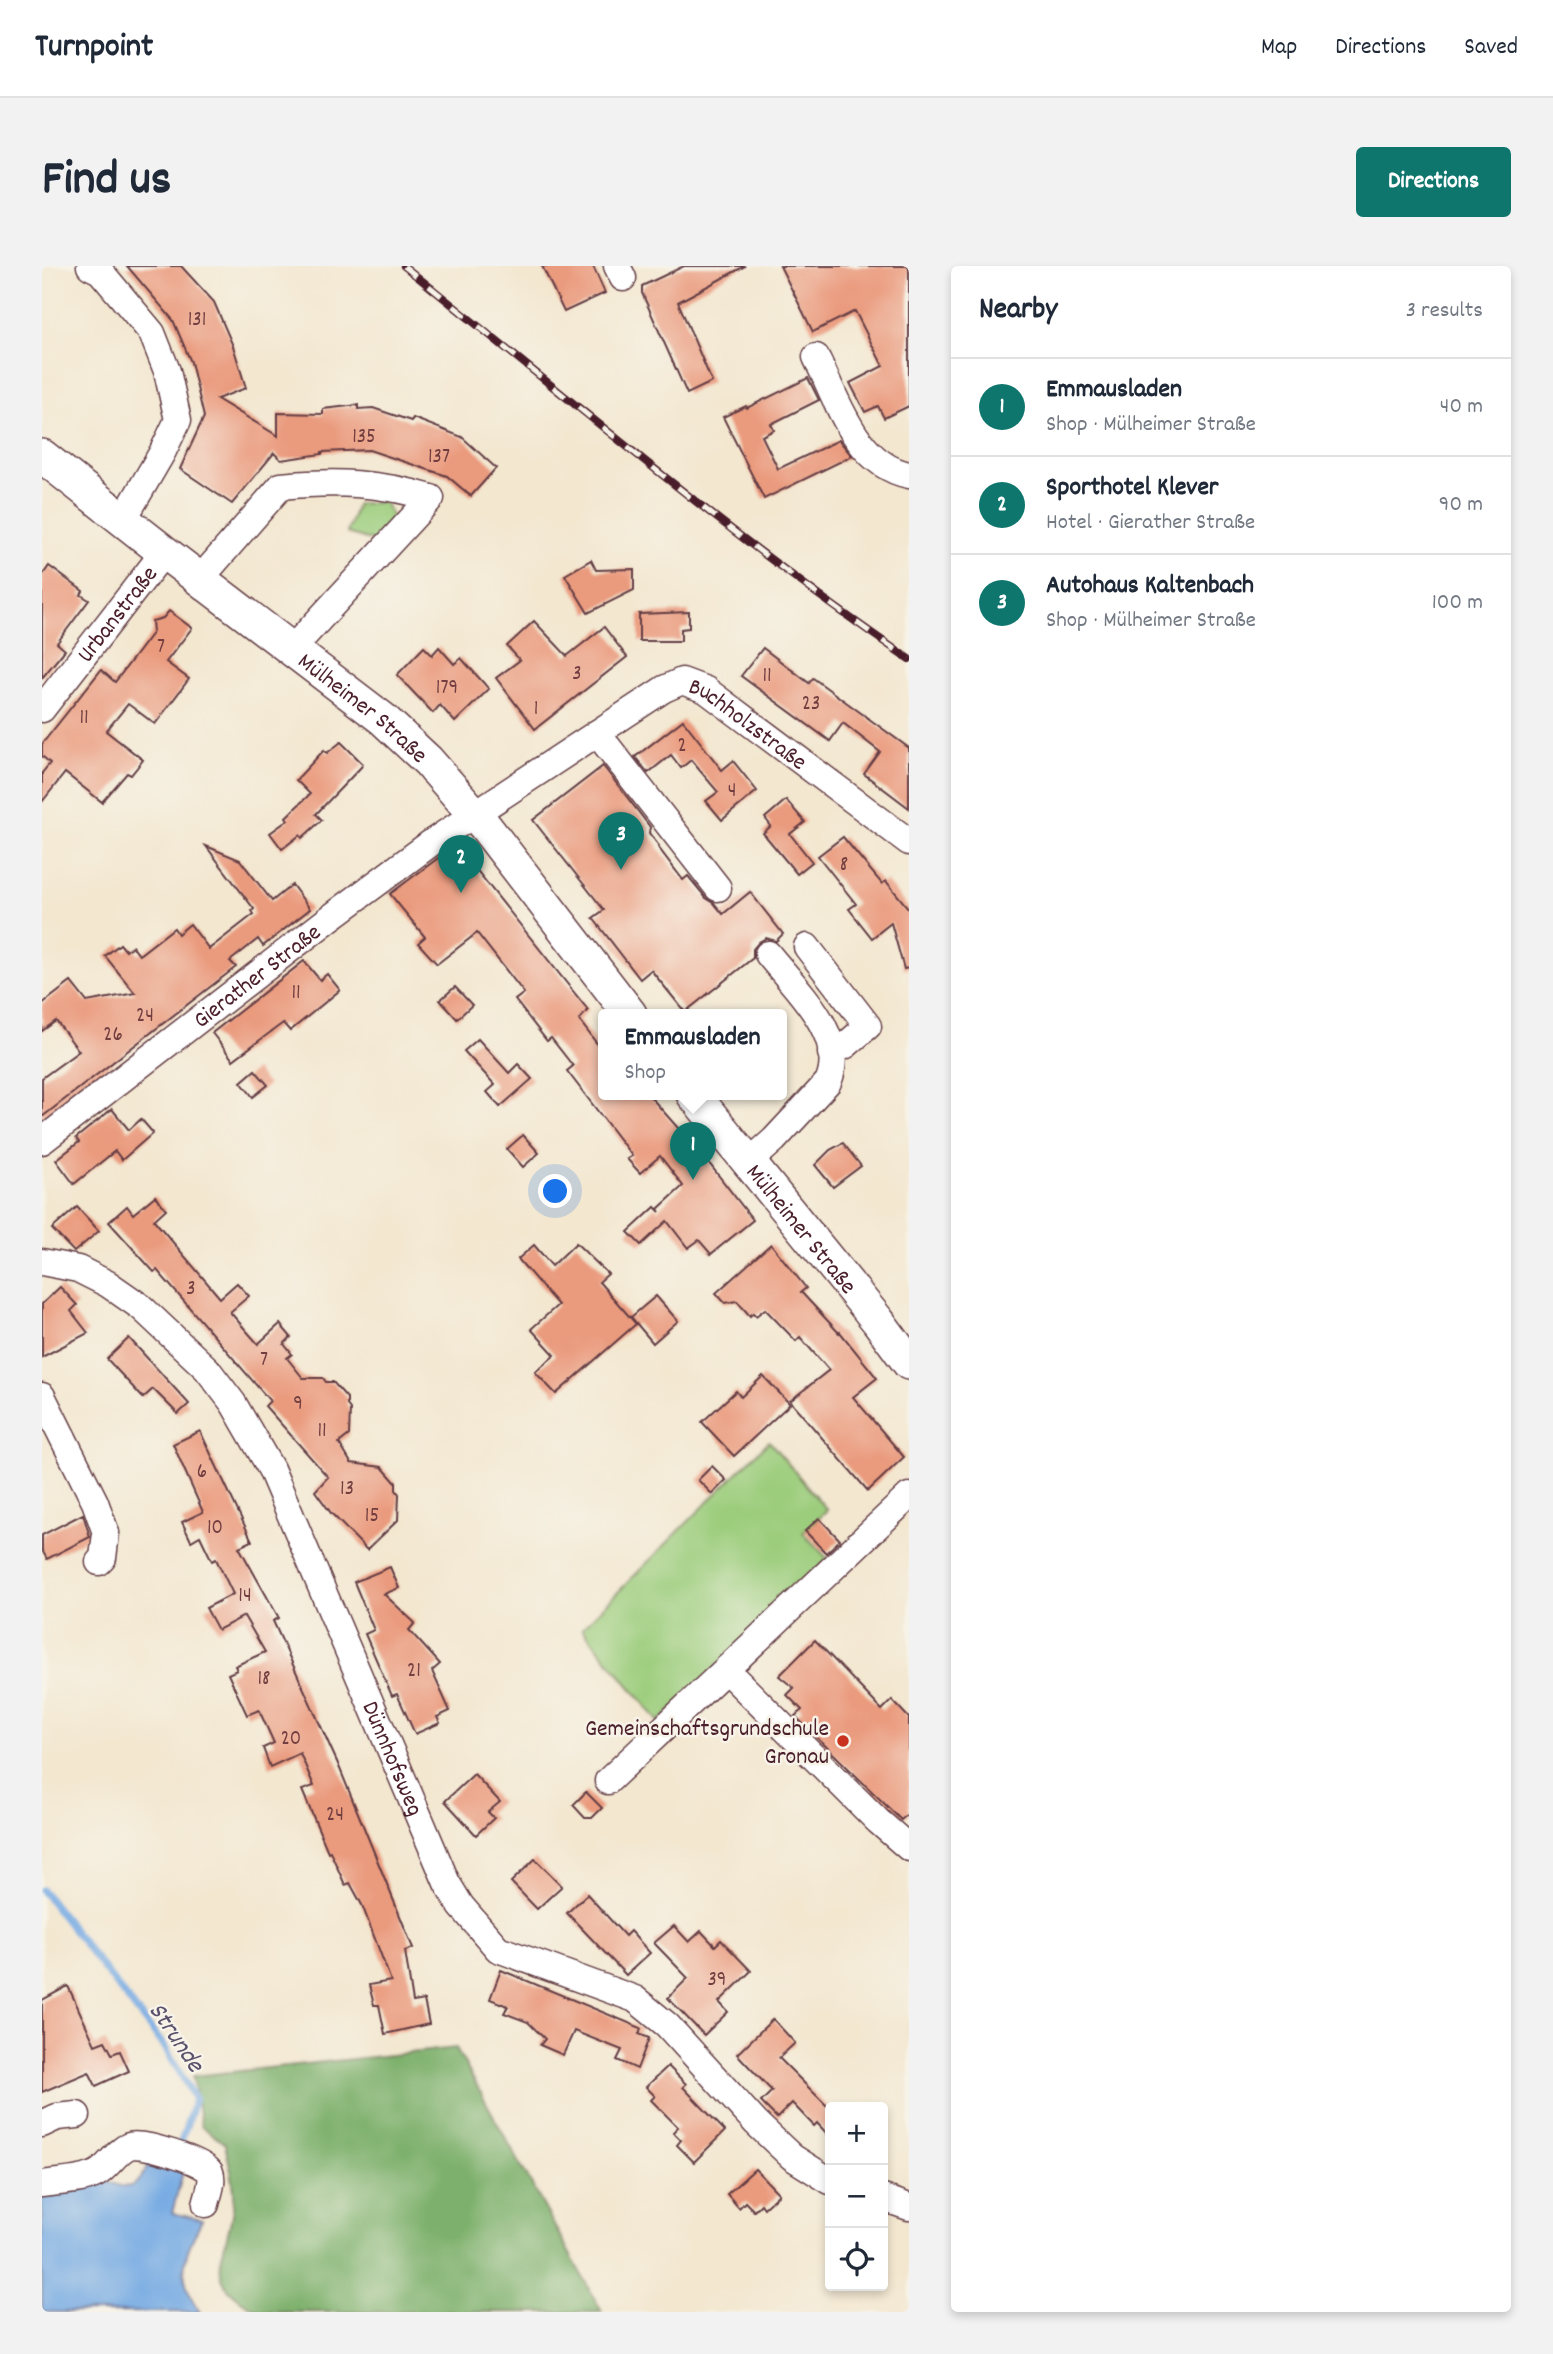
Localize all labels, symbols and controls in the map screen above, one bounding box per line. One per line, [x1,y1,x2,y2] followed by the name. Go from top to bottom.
[35,25,153,72] text: Turnpoint
[1261,31,1297,65] text: Map
[1335,31,1426,65] text: Directions
[1464,31,1518,65] text: Saved
[42,147,171,217] text: Find us
[1356,147,1511,217] button: Directions
[979,290,1057,333] text: Nearby
[1406,295,1483,328] text: 3 results
[188,306,206,336] house number: 131
[1046,372,1182,409] text: Emmausladen
[999,391,1005,424] text: 1
[1440,391,1483,424] text: 40 m
[1046,409,1256,442] text: Shop · Mülheimer Straße
[352,423,376,453] house number: 135
[428,443,450,473] house number: 137
[1046,470,1218,507] text: Sporthotel Klever
[997,489,1007,522] text: 2
[1439,489,1483,522] text: 90 m
[1046,507,1255,540] text: Hotel · Gierather Straße
[70,560,167,671] street label: Urbanstraße
[1046,568,1254,605] text: Autohaus Kaltenbach
[997,587,1007,620] text: 3
[1432,587,1483,620] text: 100 m
[1046,605,1256,638] text: Shop · Mülheimer Straße
[157,633,165,663] house number: 7
[290,646,434,772] street label: Mülheimer Straße
[572,660,582,690] house number: 3
[762,662,772,692] house number: 11
[683,671,813,780] street label: Buchholzstraße
[436,674,458,704] house number: 179
[802,690,820,720] house number: 23
[534,695,538,725] house number: 1
[79,704,89,734] house number: 11
[677,732,687,762] house number: 2
[728,777,736,807] house number: 4
[598,812,644,870] pin: 3
[438,835,484,893] pin: 2
[840,851,848,881] house number: 8
[187,917,329,1038] street label: Gierather Straße
[291,979,301,1009] house number: 11
[136,1002,154,1032] house number: 24
[598,1009,787,1100] popup
[625,1020,760,1057] text: Emmausladen
[103,1021,123,1051] house number: 26
[625,1057,666,1090] text: Shop
[670,1122,716,1180] pin: 1
[737,1158,863,1302] street label: Mülheimer Straße
[538,1174,572,1208] your location
[186,1275,196,1305] house number: 3
[260,1346,268,1376] house number: 7
[293,1390,303,1420] house number: 9
[317,1417,327,1447] house number: 11
[197,1458,207,1488] house number: 6
[340,1475,354,1505] house number: 13
[365,1502,379,1532] house number: 15
[207,1514,223,1544] house number: 10
[238,1582,252,1612] house number: 14
[407,1657,421,1687] house number: 21
[257,1665,271,1695] house number: 18
[352,1697,431,1822] street label: Dünnhofsweg
[585,1713,829,1775] place label: Gemeinschaftsgrundschule Gronau
[281,1725,301,1755] house number: 20
[835,1733,851,1749] marker: Gemeinschaftsgrundschule Gronau
[326,1801,344,1831] house number: 24
[708,1966,726,1996] house number: 39
[138,1995,213,2082] water label: Strunde
[825,2102,888,2291] map controls
[825,2102,888,2165] button: +
[825,2165,888,2228] button: −
[825,2228,888,2291] button: locate

